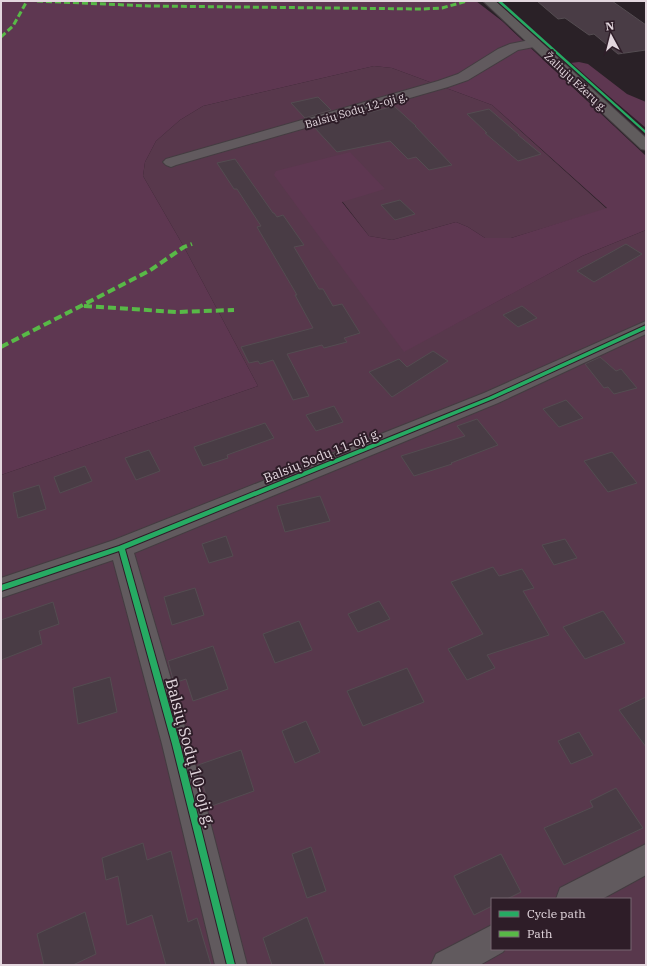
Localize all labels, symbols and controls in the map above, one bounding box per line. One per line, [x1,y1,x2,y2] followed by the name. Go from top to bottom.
[591,16,631,56] north arrow
[605,19,615,34] text: N
[542,49,611,115] street label: Žaliųjų Ežerų g.
[303,89,409,131] street label: Balsių Sodų 12-oji g.
[261,424,383,487] street label: Balsių Sodų 11-oji g.
[161,676,221,830] street label: Balsių Sodų 10-oji g.
[491,898,631,950] legend
[527,906,586,921] text: Cycle path
[527,926,553,941] text: Path

